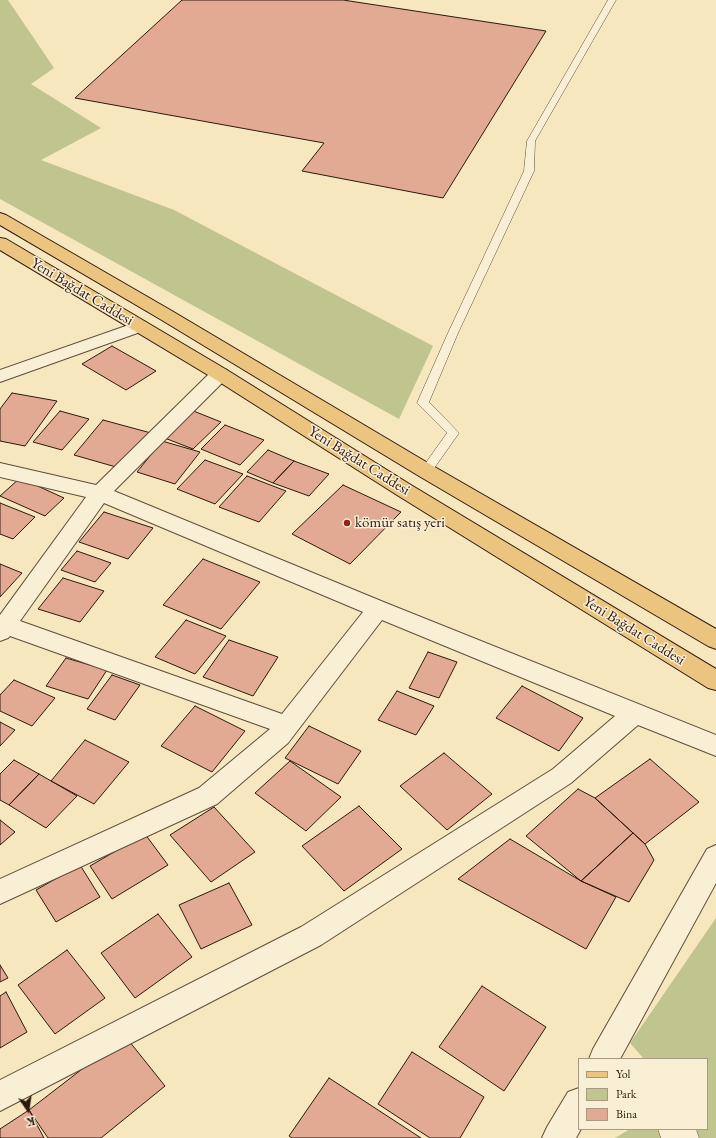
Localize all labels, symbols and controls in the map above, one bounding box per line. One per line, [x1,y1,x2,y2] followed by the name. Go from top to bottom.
[27,254,137,330] street label: Yeni Bağdat Caddesi
[305,423,413,499] street label: Yeni Bağdat Caddesi
[355,514,445,532] place label: kömür satış yeri
[342,518,352,528] marker: kömür satış yeri
[580,593,688,669] street label: Yeni Bağdat Caddesi
[578,1058,708,1130] legend
[616,1066,630,1082] text: Yol
[616,1086,636,1102] text: Park
[8,1090,48,1130] north arrow
[616,1106,637,1122] text: Bina
[25,1114,36,1129] text: K

